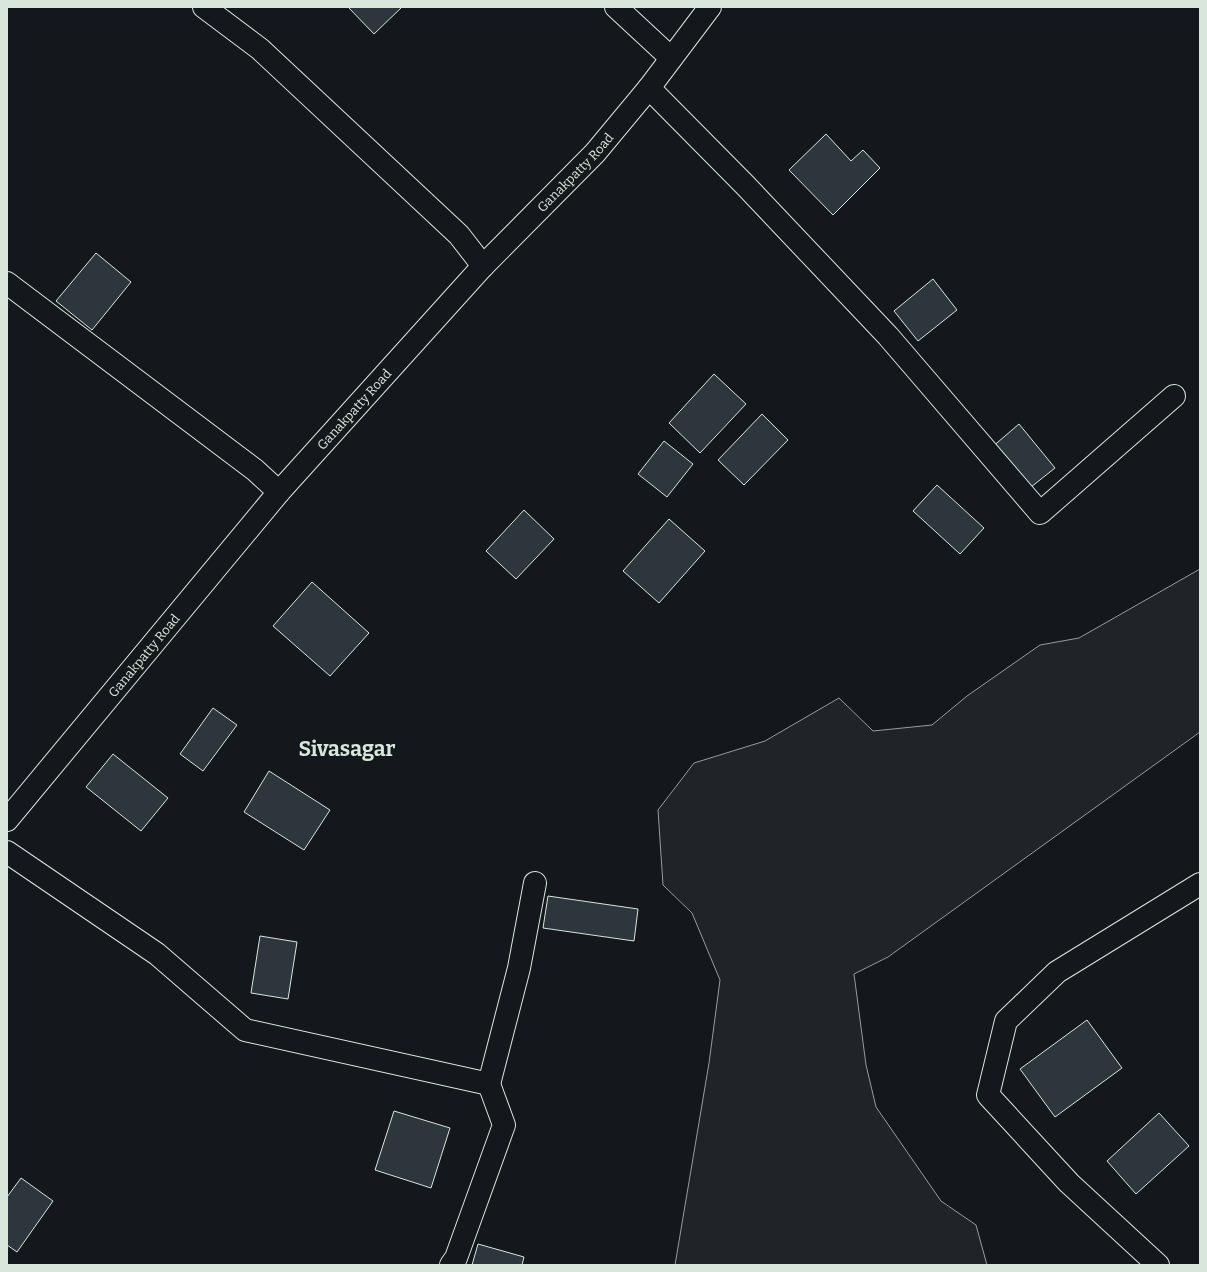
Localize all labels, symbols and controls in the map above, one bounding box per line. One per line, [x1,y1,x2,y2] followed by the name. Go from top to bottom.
[534,130,617,215] street label: Ganakpatty Road
[314,366,395,453] street label: Ganakpatty Road
[105,611,183,700] street label: Ganakpatty Road
[299,736,396,762] district label: Sivasagar

